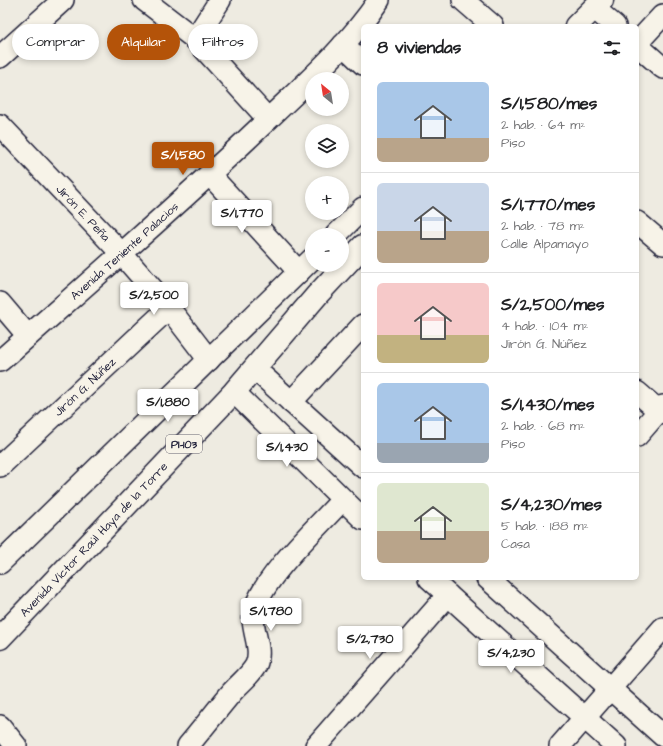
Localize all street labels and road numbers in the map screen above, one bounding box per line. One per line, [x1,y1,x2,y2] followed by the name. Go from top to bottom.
[52,181,114,245] street label: Jirón E. Peña
[67,199,183,304] street label: Avenida Teniente Palacios
[50,354,120,420] street label: Jirón G. Núñez
[166,435,202,453] road number: PI-103
[16,458,172,621] street label: Avenida Víctor Raúl Haya de la Torre

